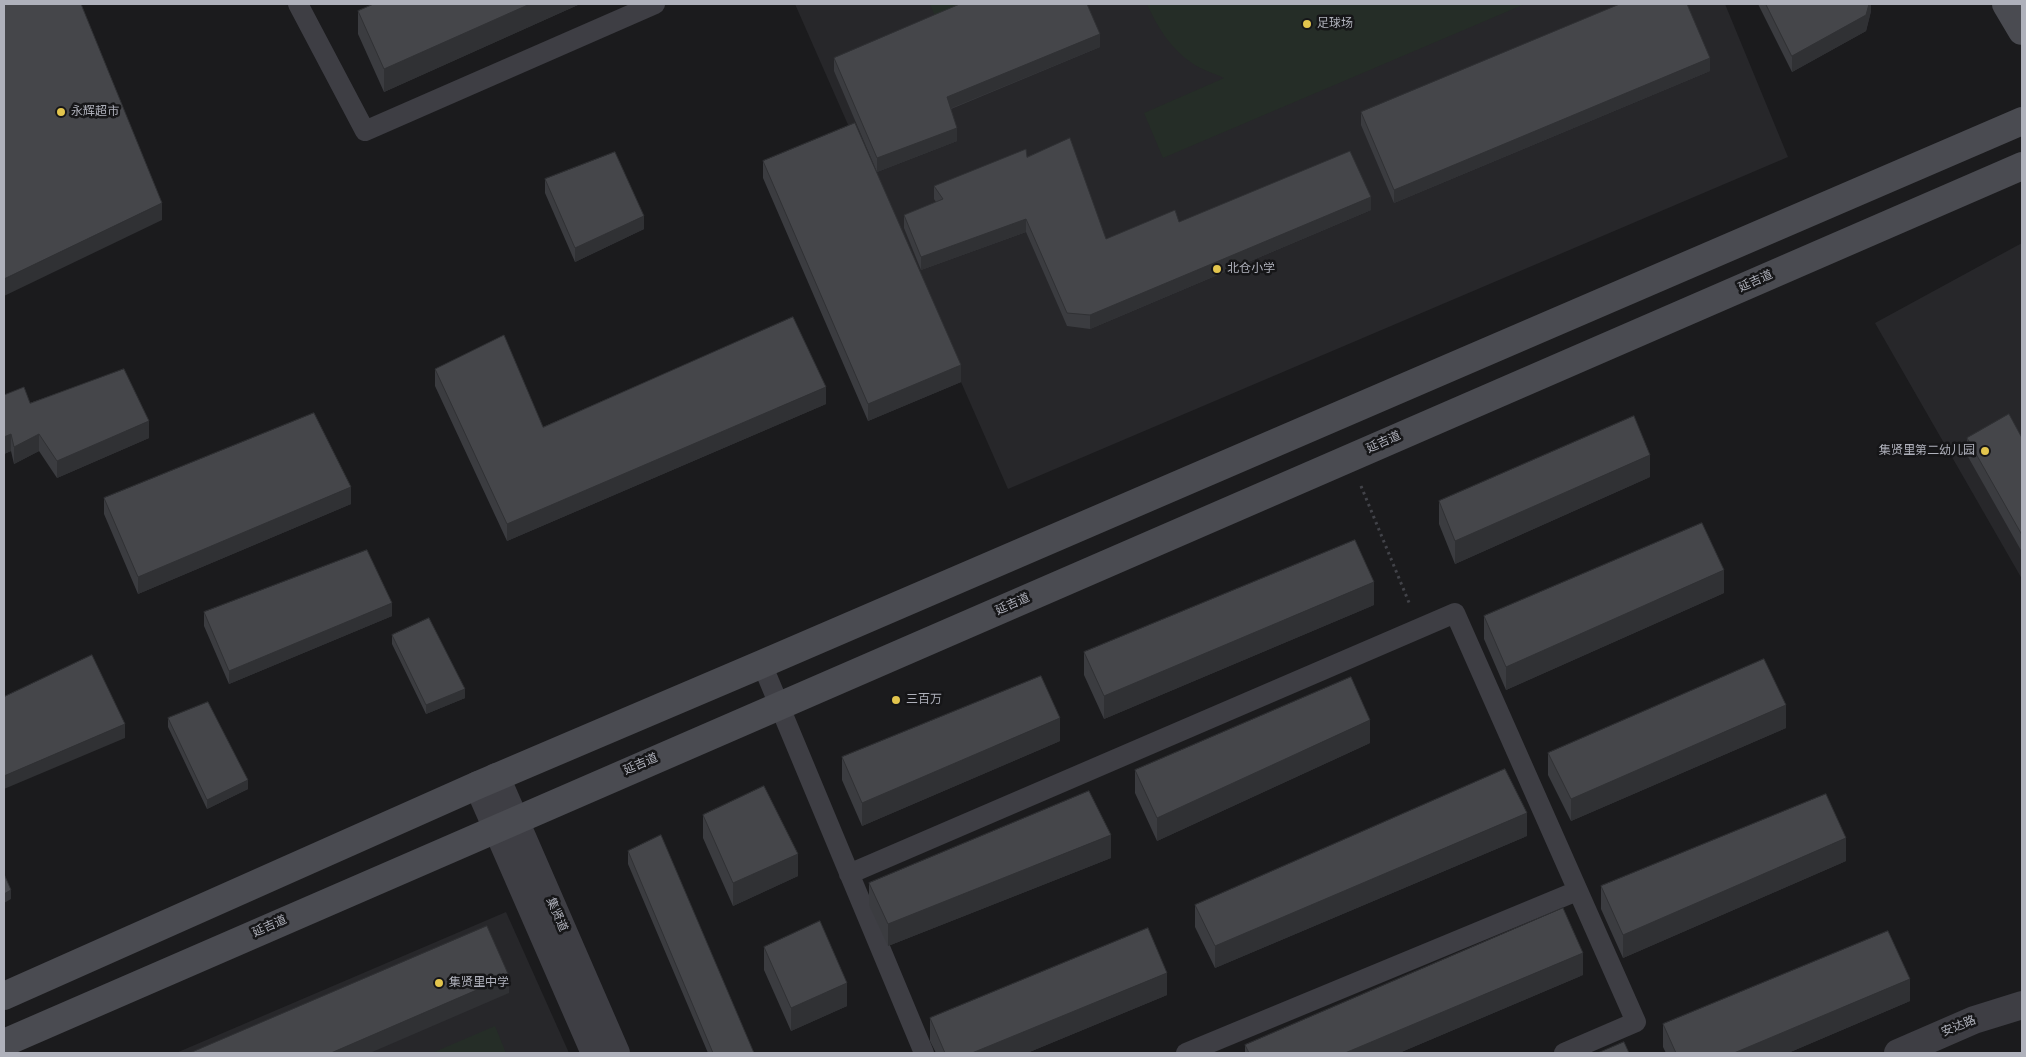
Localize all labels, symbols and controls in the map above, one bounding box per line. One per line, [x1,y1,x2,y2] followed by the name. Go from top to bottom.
[1317,17,1353,31] place label: 足球场
[1301,18,1313,30] marker: 足球场
[71,105,119,119] place label: 永辉超市
[55,106,67,118] marker: 永辉超市
[1227,262,1275,276] place label: 北仓小学
[1211,263,1223,275] marker: 北仓小学
[1737,268,1775,296] street label: 延吉道
[1365,429,1403,457] street label: 延吉道
[1879,444,1975,458] place label: 集贤里第二幼儿园
[1979,445,1991,457] marker: 集贤里第二幼儿园
[994,591,1032,619] street label: 延吉道
[906,693,942,707] place label: 三百万
[890,694,902,706] marker: 三百万
[622,751,660,779] street label: 延吉道
[542,896,570,934] street label: 集贤道
[251,913,289,941] street label: 延吉道
[449,976,509,990] place label: 集贤里中学
[433,977,445,989] marker: 集贤里中学
[1940,1014,1978,1040] street label: 安达路

